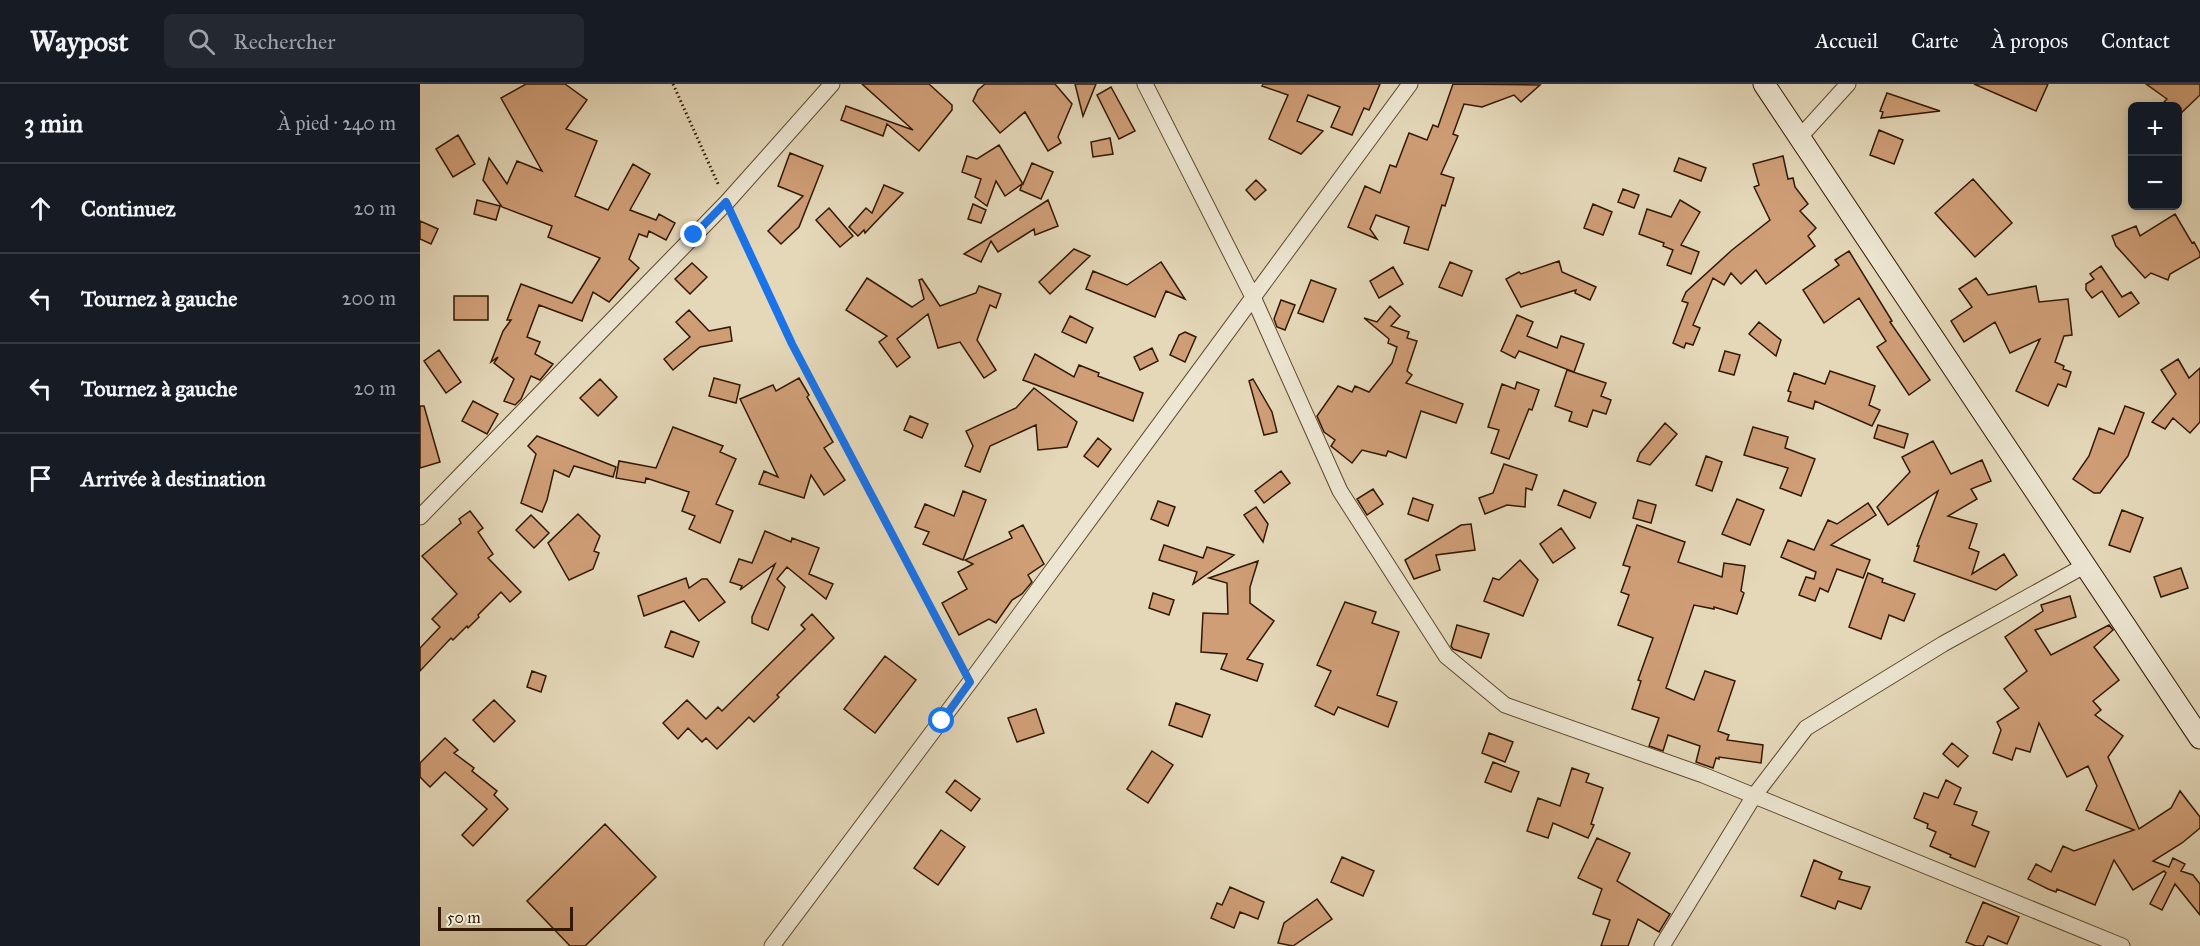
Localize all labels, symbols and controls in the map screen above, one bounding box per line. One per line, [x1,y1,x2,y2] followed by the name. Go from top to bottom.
[164,14,584,68] search box
[30,24,128,59] text: Waypost
[185,25,218,58] icon: search
[233,28,335,55] text: Rechercher
[1815,28,1878,54] text: Accueil
[1911,28,1959,54] text: Carte
[1992,28,2068,54] text: À propos
[2101,28,2170,54] text: Contact
[2128,102,2182,210] map controls
[2128,102,2182,156] button: +
[24,107,83,139] text: 3 min
[278,111,396,135] text: À pied · 240 m
[2128,156,2182,210] button: −
[24,192,57,225] icon: ahead
[81,195,176,222] text: Continuez
[353,196,396,220] text: 20 m
[680,221,706,247] route end
[24,282,57,315] icon: left
[81,285,237,312] text: Tournez à gauche
[342,286,396,310] text: 200 m
[24,372,57,405] icon: left
[81,375,237,402] text: Tournez à gauche
[353,376,396,400] text: 20 m
[24,462,57,495] icon: arrive
[81,465,266,492] text: Arrivée à destination
[928,707,954,733] route start
[438,904,573,932] scale bar
[447,908,481,927] text: 50 m

